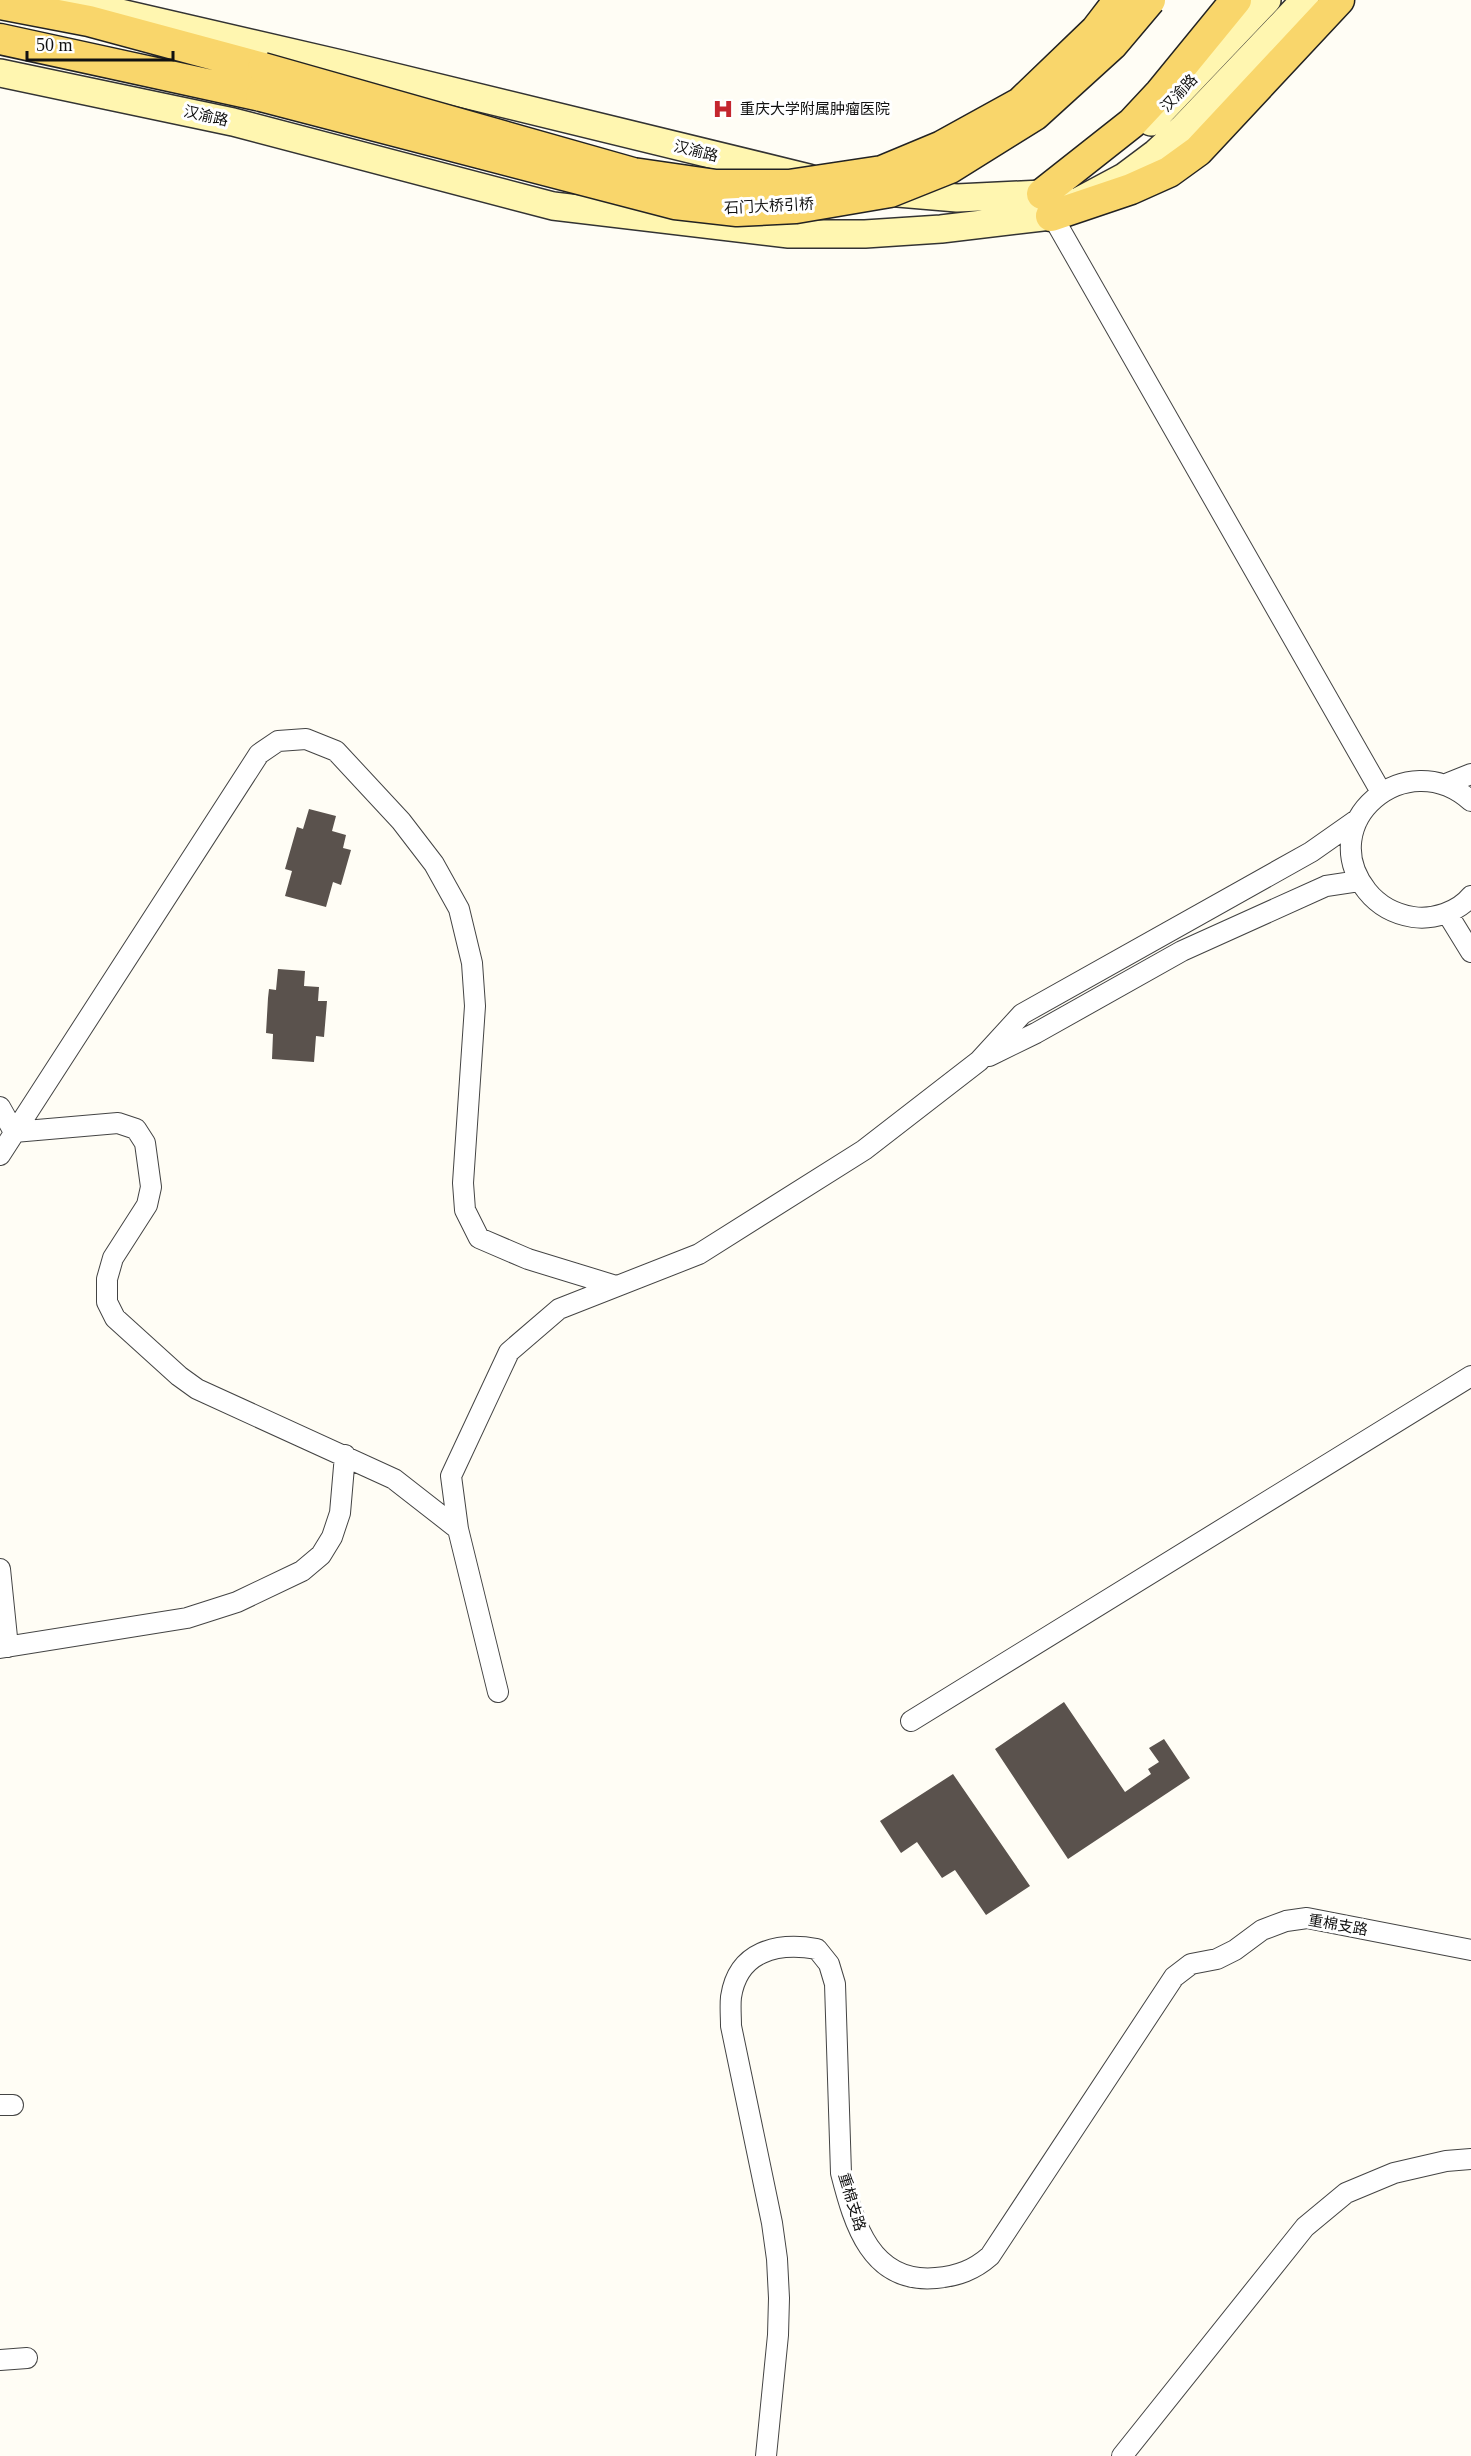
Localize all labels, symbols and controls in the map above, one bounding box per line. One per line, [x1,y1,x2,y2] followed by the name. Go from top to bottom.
[27,24,172,62] scale bar
[36,35,73,55] text: 50 m
[1158,71,1200,115] street label: 汉渝路
[711,97,735,121] hospital icon: 重庆大学附属肿瘤医院
[740,100,890,117] place label: 重庆大学附属肿瘤医院
[182,103,230,129] street label: 汉渝路
[672,138,720,164] street label: 汉渝路
[724,196,814,216] street label: 石门大桥引桥
[1307,1912,1369,1938] street label: 重棉支路
[836,2171,868,2233] street label: 重棉支路

